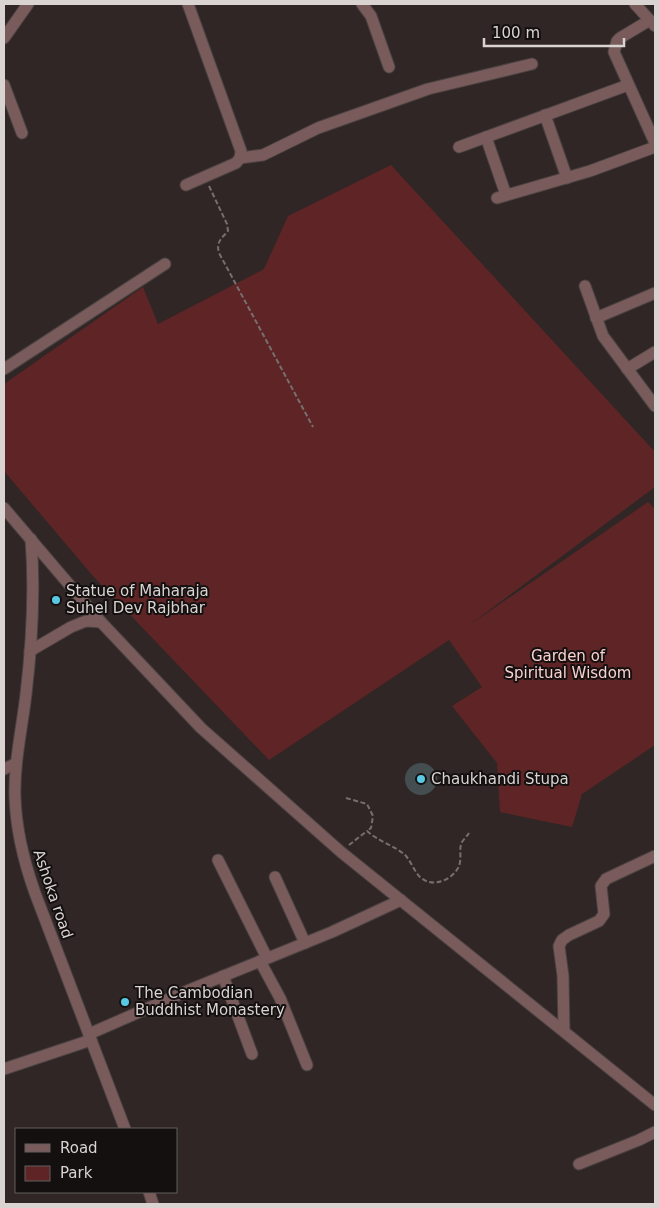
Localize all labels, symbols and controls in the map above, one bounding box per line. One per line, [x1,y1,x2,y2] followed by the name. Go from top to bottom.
[484,15,624,47] scale bar
[492,24,540,42] text: 100 m
[66,582,209,617] place label: Statue of Maharaja Suhel Dev Rajbhar
[50,594,62,606] marker: Statue of Maharaja Suhel Dev Rajbhar
[505,647,631,682] park label: Garden of Spiritual Wisdom
[431,770,569,788] place label: Chaukhandi Stupa
[415,773,427,785] marker: Chaukhandi Stupa
[29,847,77,941] street label: Ashoka road
[134,984,285,1019] place label: The Cambodian Buddhist Monastery
[119,996,131,1008] marker: The Cambodian Buddhist Monastery
[15,1128,178,1193] legend
[60,1139,98,1157] text: Road
[60,1164,93,1182] text: Park

